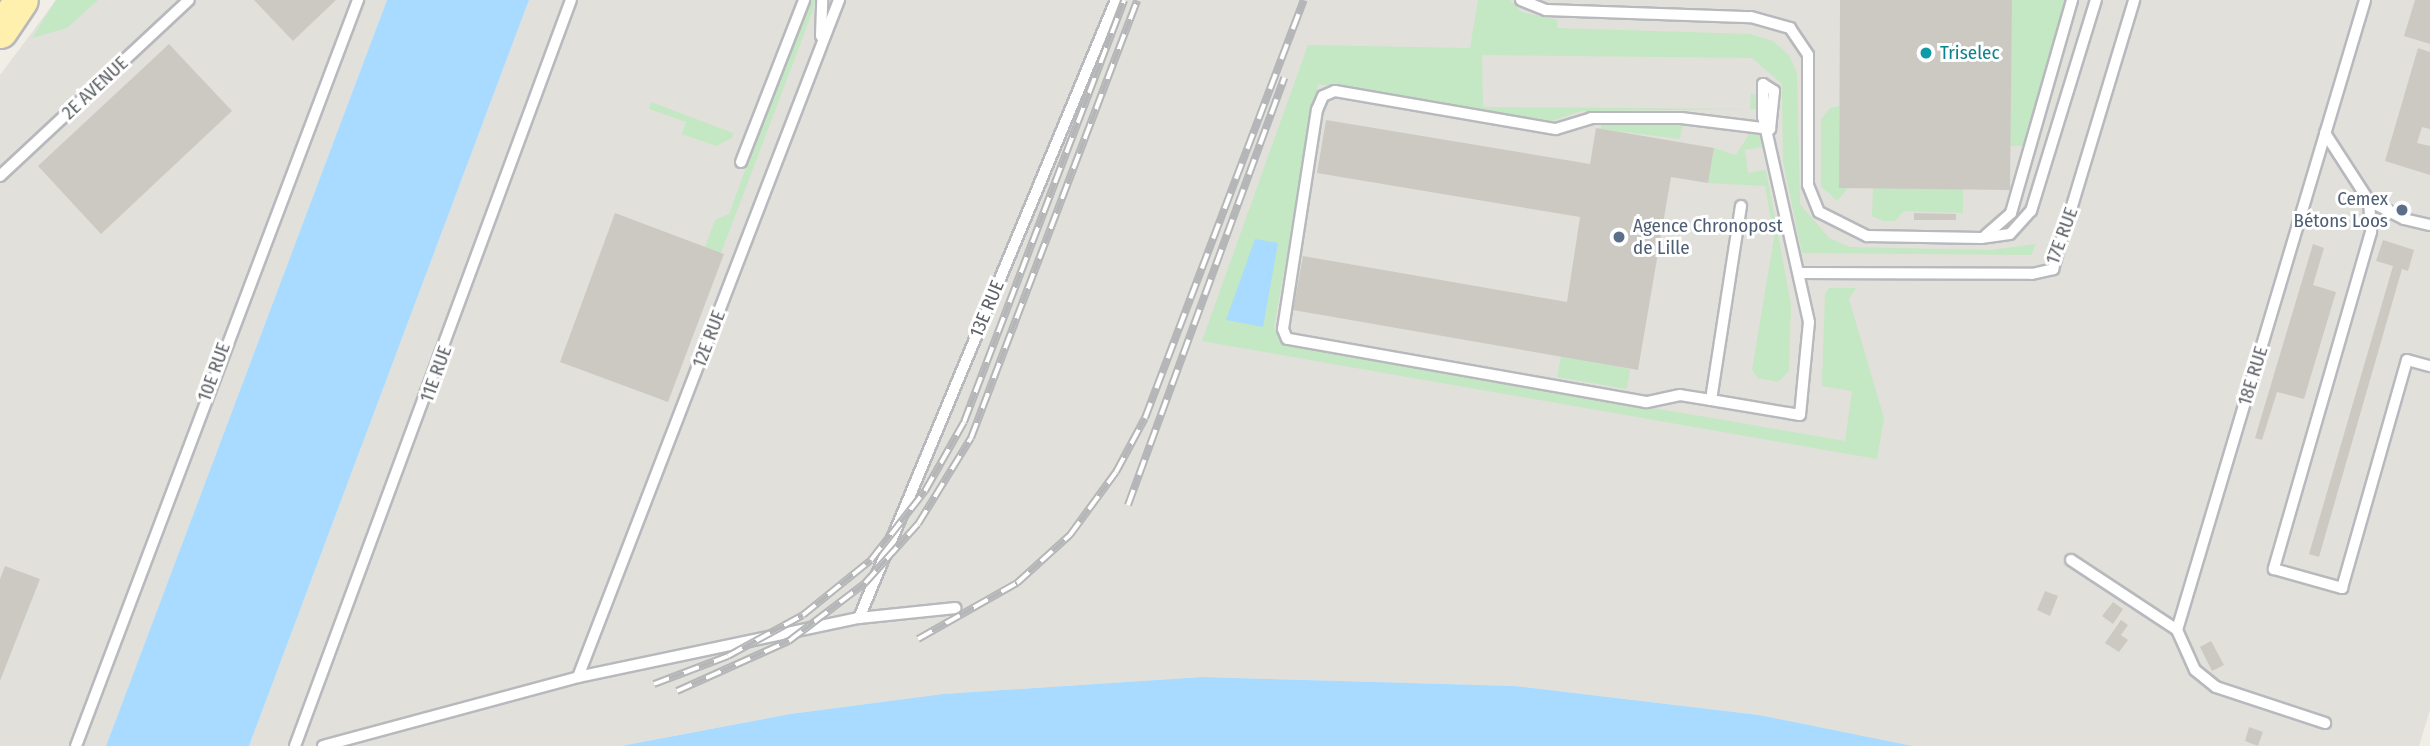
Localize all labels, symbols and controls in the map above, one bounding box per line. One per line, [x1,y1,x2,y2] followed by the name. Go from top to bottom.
[1940,42,2000,64] place label: Triselec
[1918,45,1934,61] marker: Triselec
[57,52,133,124] street label: 2E AVENUE
[2294,188,2388,232] place label: Cemex Bétons Loos
[2394,202,2410,218] marker: Cemex Bétons Loos
[2041,204,2083,268] street label: 17E RUE
[1633,215,1783,259] place label: Agence Chronopost de Lille
[1611,229,1627,245] marker: Agence Chronopost de Lille
[965,277,1009,341] street label: 13E RUE
[688,307,730,371] street label: 12E RUE
[193,339,235,405] street label: 10E RUE
[415,343,457,405] street label: 11E RUE
[2233,344,2273,408] street label: 18E RUE

